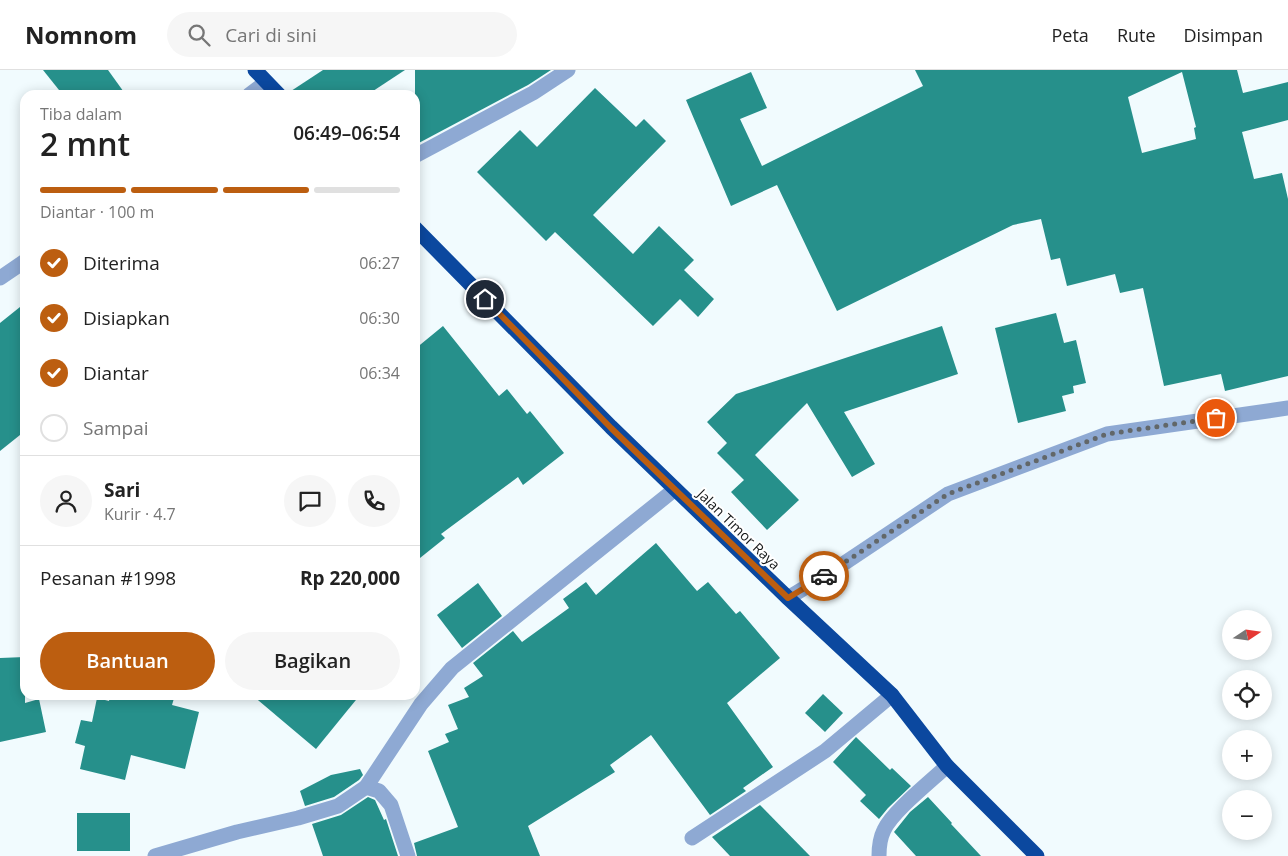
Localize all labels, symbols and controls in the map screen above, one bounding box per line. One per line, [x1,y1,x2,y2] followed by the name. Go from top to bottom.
[167,12,517,57] search box
[25,18,137,51] text: Nomnom
[185,21,213,49] icon: search
[225,22,317,48] text: Cari di sini
[1052,23,1089,47] text: Peta
[1117,23,1156,47] text: Rute
[1184,23,1263,47] text: Disimpan
[40,103,122,125] text: Tiba dalam
[293,120,400,146] text: 06:49–06:54
[40,122,130,165] text: 2 mnt
[40,201,154,223] text: Diantar · 100 m
[40,249,68,277] icon: check
[83,250,160,276] text: Diterima
[359,252,400,274] text: 06:27
[464,278,506,320] pin
[471,285,499,313] icon: home
[40,304,68,332] icon: check
[83,305,170,331] text: Disiapkan
[359,307,400,329] text: 06:30
[40,359,68,387] icon: check
[83,360,149,386] text: Diantar
[359,362,400,384] text: 06:34
[1195,397,1237,439] pin
[1202,404,1230,432] icon: bag
[83,415,149,441] text: Sampai
[40,475,92,527] button: person
[284,475,336,527] button: chat
[348,475,400,527] button: phone
[104,477,140,503] text: Sari
[692,483,785,573] street label: Jalan Timor Raya
[104,503,176,525] text: Kurir · 4.7
[799,551,849,601] courier
[810,562,838,590] icon: car
[40,565,176,591] text: Pesanan #1998
[300,565,400,591] text: Rp 220,000
[1222,610,1272,660] north arrow
[1222,610,1272,840] map controls
[40,632,215,690] button: Bantuan
[225,632,400,690] button: Bagikan
[1222,670,1272,720] button: locate
[1222,730,1272,780] button: +
[1222,790,1272,840] button: −

